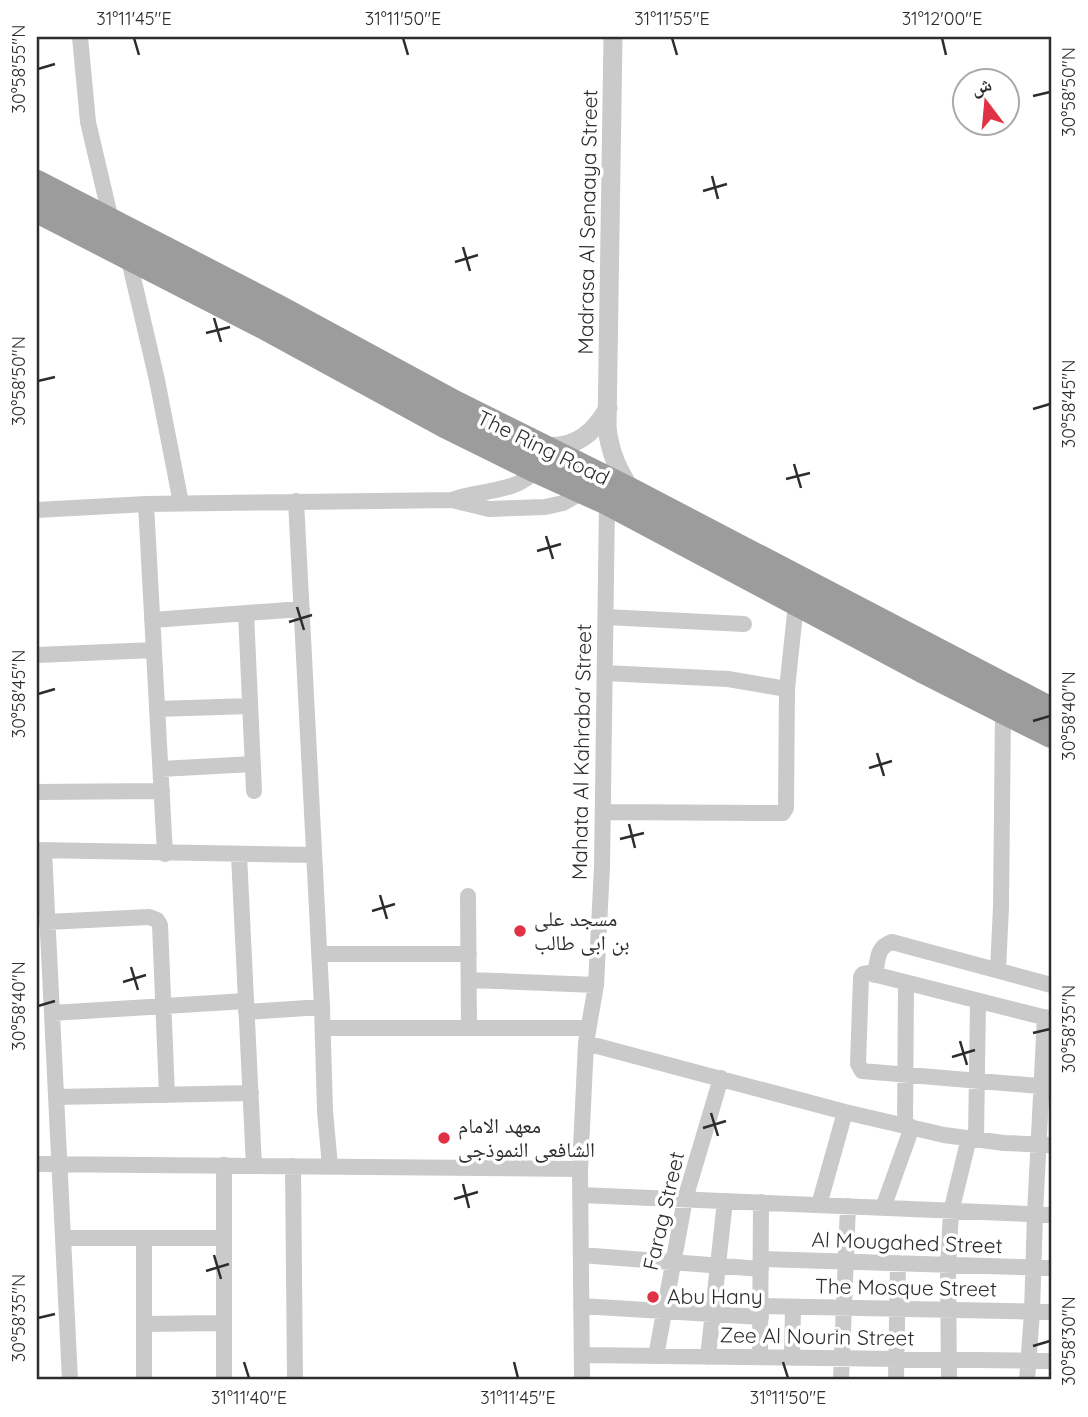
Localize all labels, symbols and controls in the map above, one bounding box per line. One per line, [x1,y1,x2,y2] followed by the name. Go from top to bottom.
[96,7,172,30] text: 31°11'45"E
[365,7,441,30] text: 31°11'50"E
[634,7,710,30] text: 31°11'55"E
[902,7,982,30] text: 31°12'00"E
[7,25,30,113] text: 30°58'55"N
[1057,47,1080,137] text: 30°58'50"N
[951,66,1021,136] north arrow
[968,71,994,100] text: ش
[572,89,602,355] street label: Madrasa Al Senaaya Street
[7,336,30,426] text: 30°58'50"N
[1057,360,1080,448] text: 30°58'45"N
[473,404,614,490] street label: The Ring Road
[566,624,596,880] street label: Mahata Al Kahraba' Street
[7,650,30,738] text: 30°58'45"N
[1057,671,1080,761] text: 30°58'40"N
[534,905,630,956] place label: مسجد على بن ابى طالب
[512,923,528,939] marker: مسجد على بن ابى طالب
[7,961,30,1051] text: 30°58'40"N
[1057,985,1080,1073] text: 30°58'35"N
[458,1112,595,1163] place label: معهد الامام الشافعى النموذجى
[436,1130,452,1146] marker: معهد الامام الشافعى النموذجى
[637,1149,689,1273] street label: Farag Street
[811,1226,1003,1258] street label: Al Mougahed Street
[815,1272,997,1302] street label: The Mosque Street
[7,1274,30,1362] text: 30°58'35"N
[667,1283,763,1309] place label: Abu Hany
[645,1289,661,1305] marker: Abu Hany
[1057,1296,1080,1386] text: 30°58'30"N
[719,1321,915,1351] street label: Zee Al Nourin Street
[211,1386,287,1409] text: 31°11'40"E
[480,1386,556,1409] text: 31°11'45"E
[750,1386,826,1409] text: 31°11'50"E

